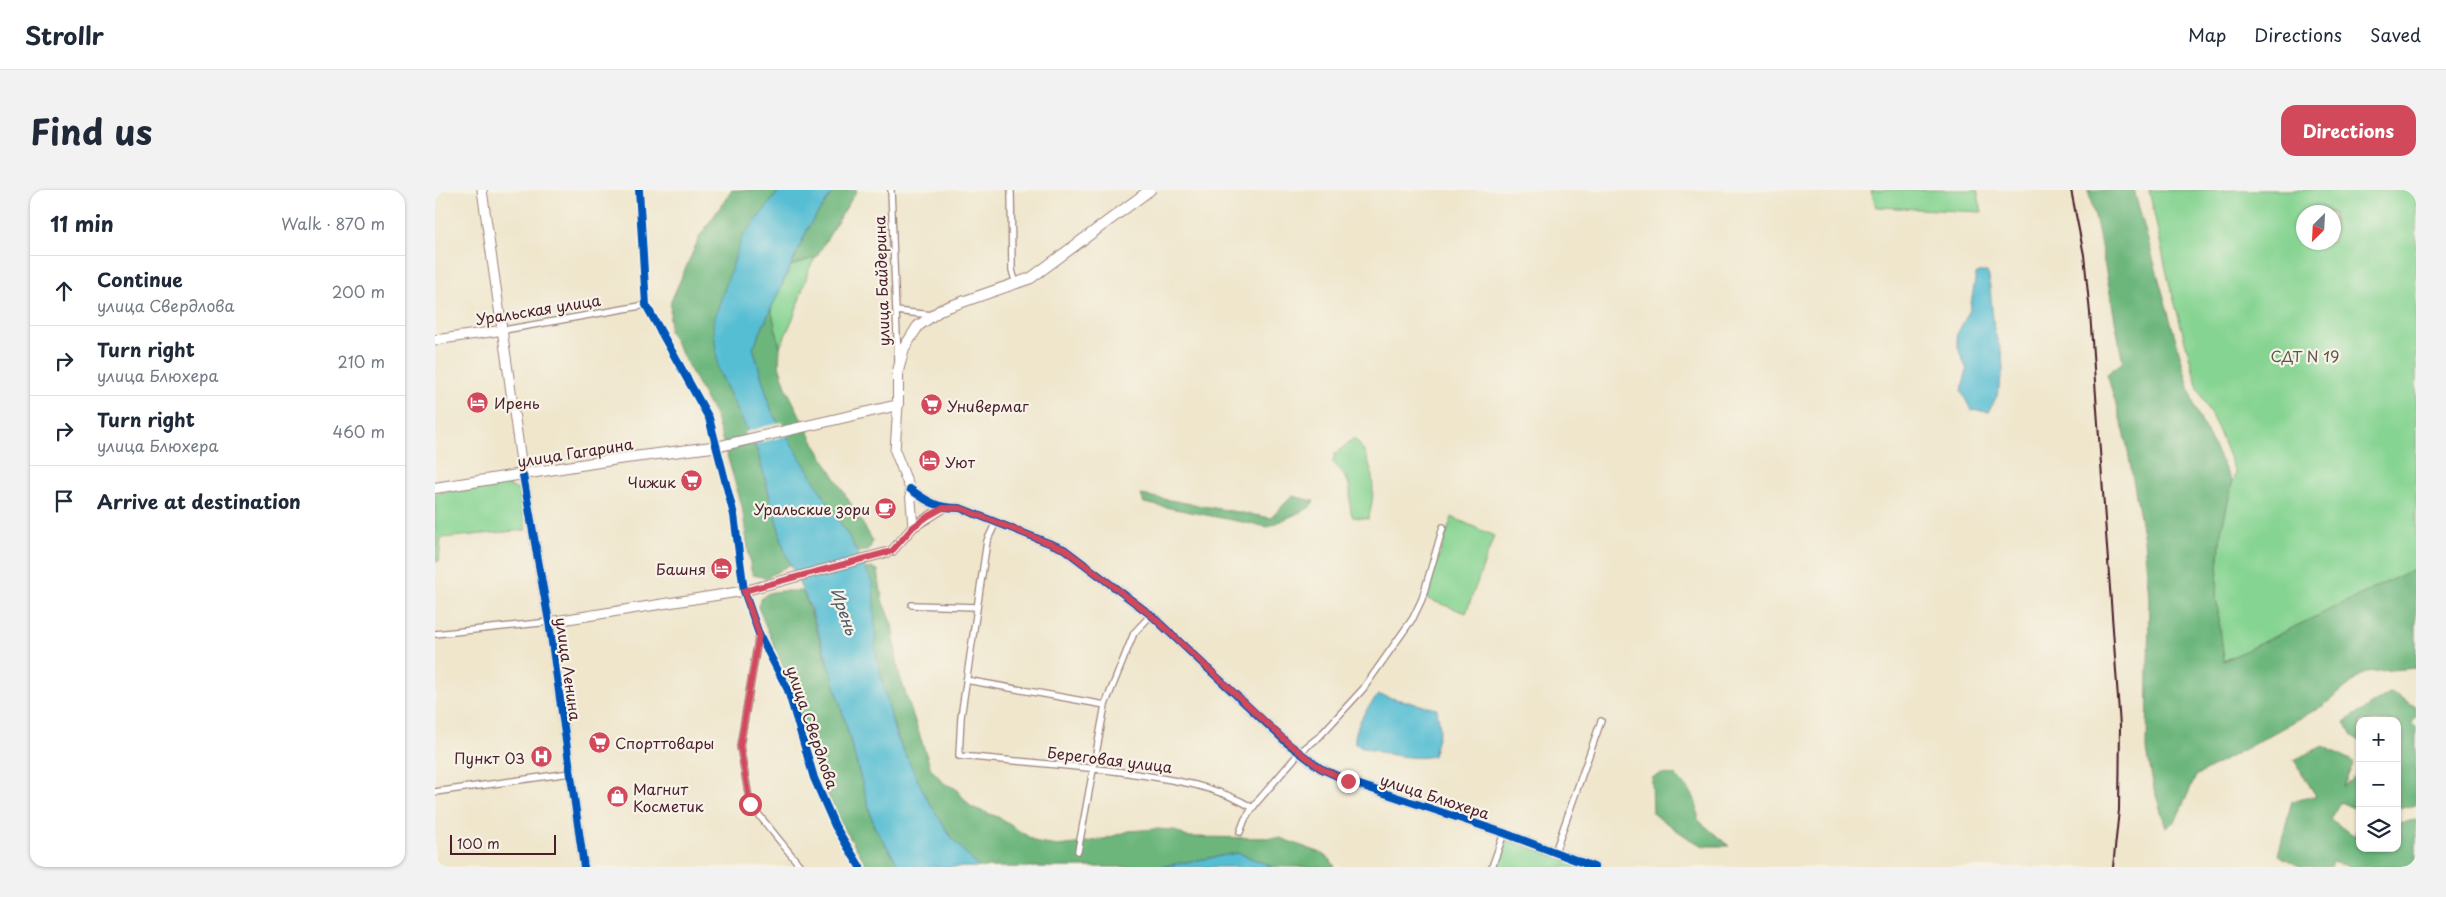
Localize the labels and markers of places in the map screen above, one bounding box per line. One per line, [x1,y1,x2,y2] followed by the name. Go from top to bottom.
[466,390,490,414] hotel icon: Ирень
[494,391,540,414] place label: Ирень
[919,393,943,417] supermarket icon: Универмаг
[947,394,1029,417] place label: Универмаг
[917,449,941,473] hotel icon: Уют
[945,450,976,473] place label: Уют
[680,469,704,493] supermarket icon: Чижик
[628,470,676,493] place label: Чижик
[874,496,898,520] cafe icon: Уральские зори
[754,497,870,520] place label: Уральские зори
[710,556,734,580] hotel icon: Башня
[656,557,706,580] place label: Башня
[587,730,611,754] supermarket icon: Спорттовары
[615,731,714,754] place label: Спорттовары
[529,745,553,769] hospital icon: Пункт 03
[454,746,525,769] place label: Пункт 03
[633,777,704,817] place label: Магнит Косметик
[605,785,629,809] shop icon: Магнит Косметик

